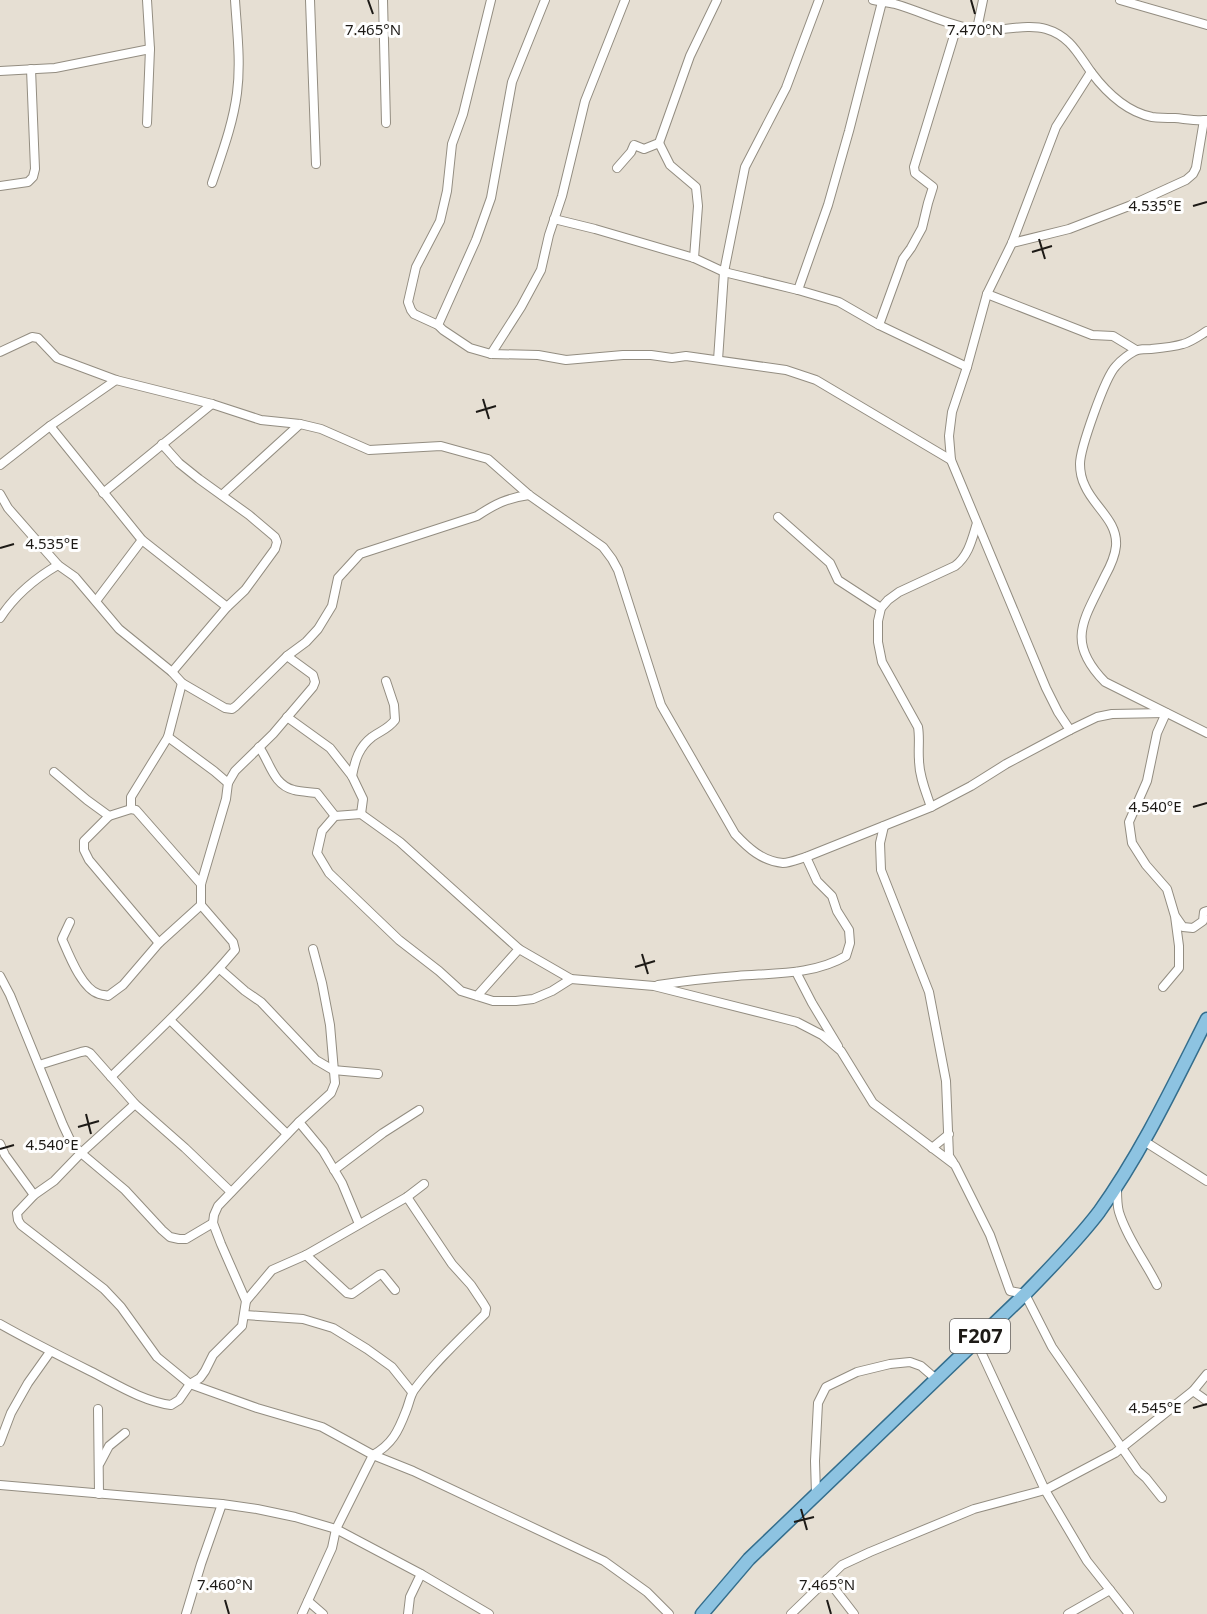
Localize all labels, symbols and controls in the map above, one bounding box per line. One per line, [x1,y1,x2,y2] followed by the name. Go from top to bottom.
[345,19,401,39] text: 7.465°N
[947,19,1003,39] text: 7.470°N
[1128,195,1182,215] text: 4.535°E
[25,533,79,553] text: 4.535°E
[1128,796,1182,816] text: 4.540°E
[25,1134,79,1154] text: 4.540°E
[950,1319,1010,1353] road number: F207
[1128,1397,1182,1417] text: 4.545°E
[197,1574,253,1594] text: 7.460°N
[799,1574,855,1594] text: 7.465°N

